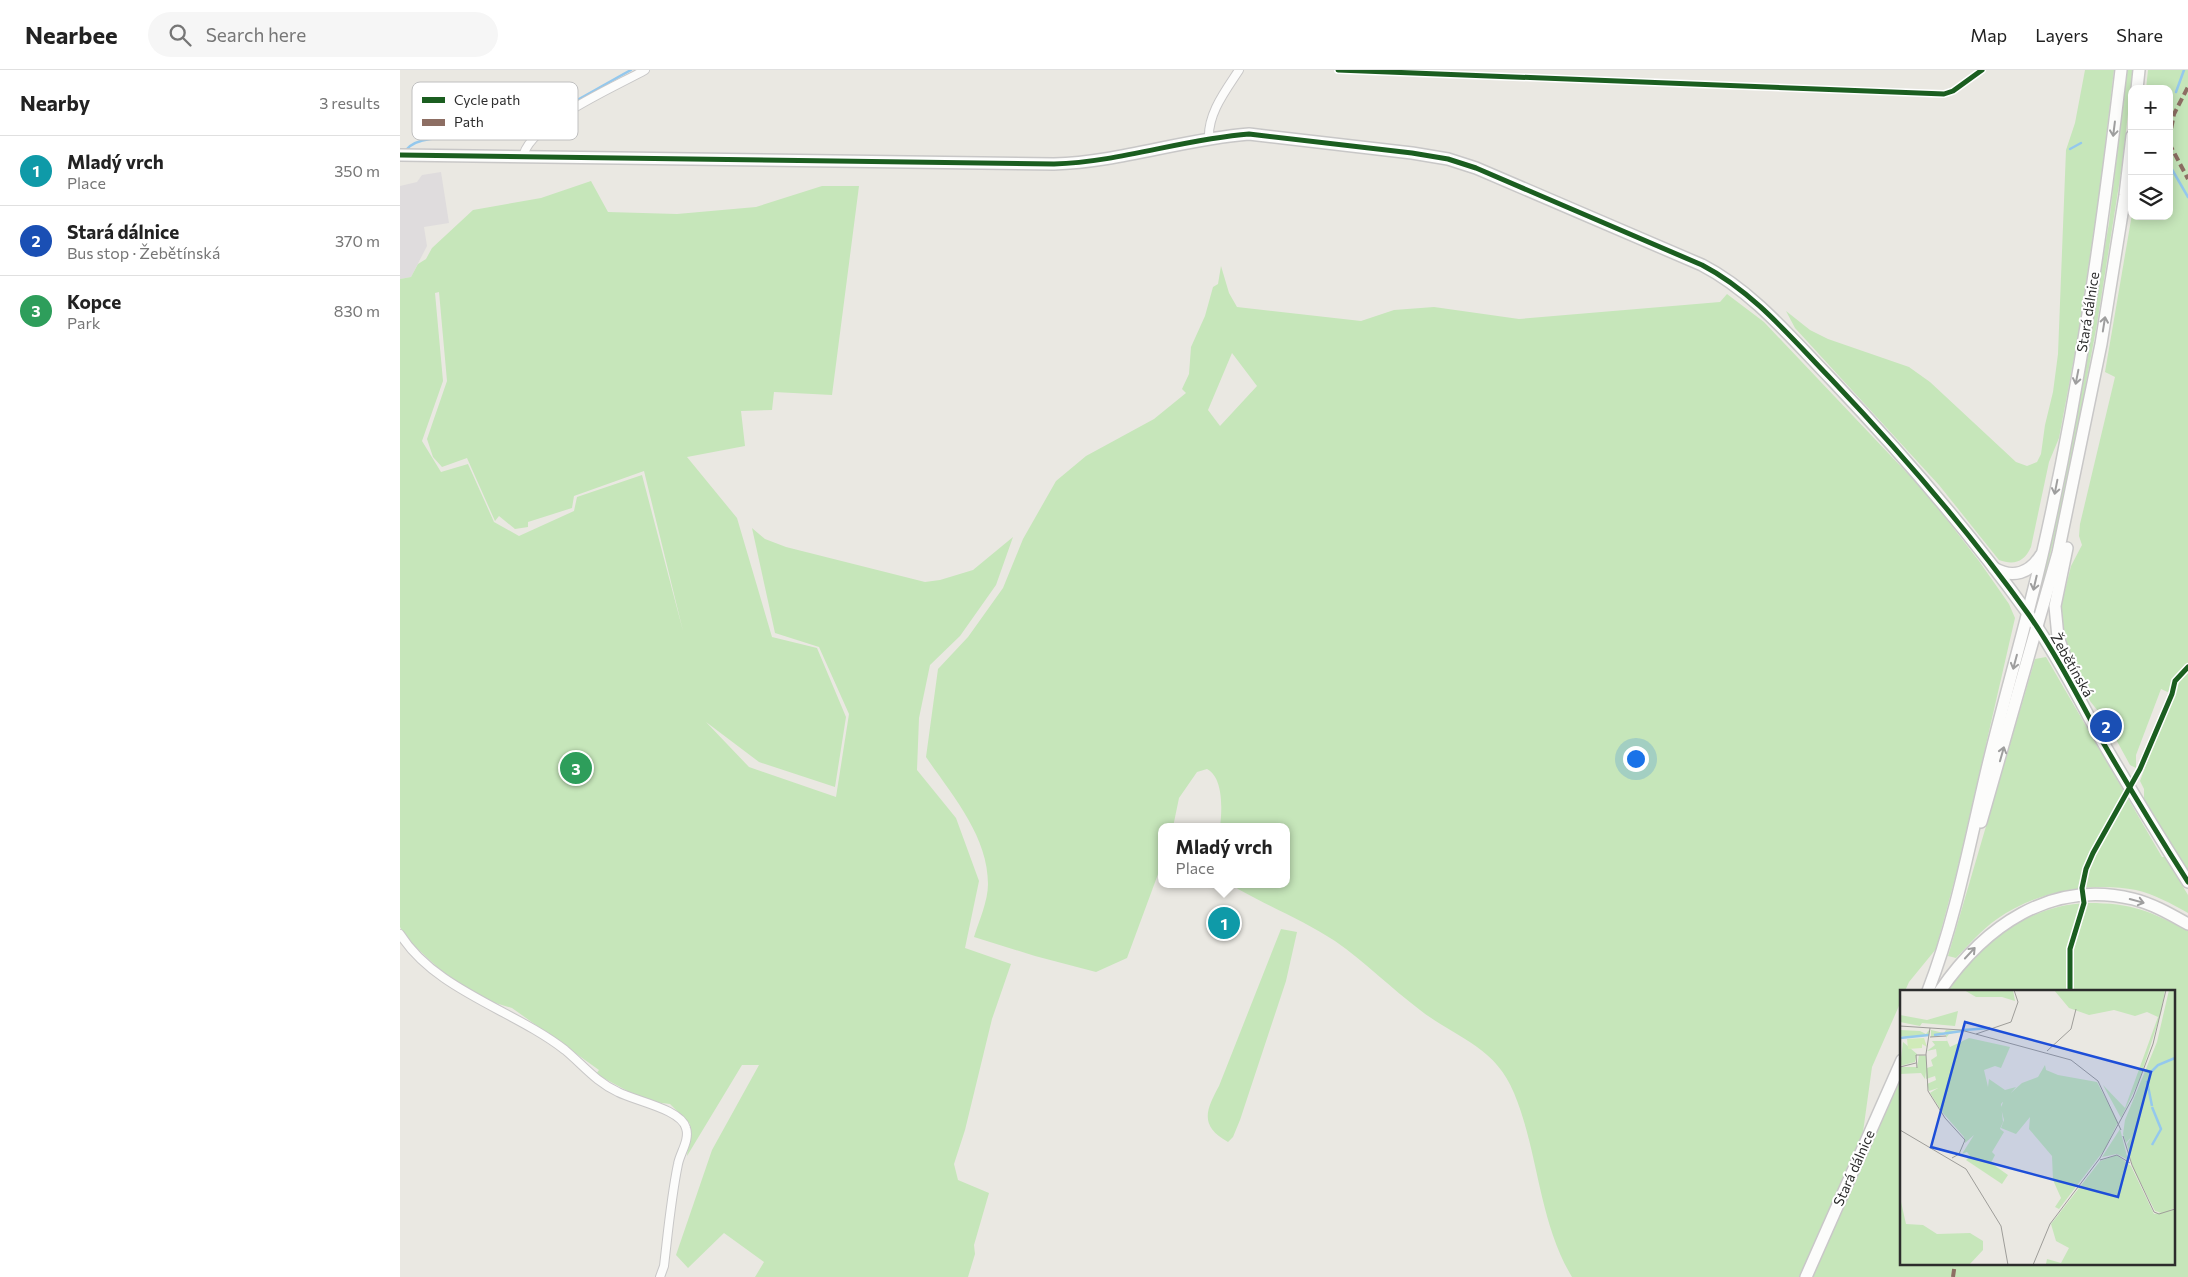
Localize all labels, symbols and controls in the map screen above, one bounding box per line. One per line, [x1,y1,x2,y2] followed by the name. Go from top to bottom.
[148,12,498,57] search box
[25,20,118,49] text: Nearbee
[166,21,194,49] icon: search
[206,23,306,46] text: Search here
[1970,24,2007,46] text: Map
[2035,24,2088,46] text: Layers
[2116,24,2163,46] text: Share
[412,82,578,140] legend
[2128,85,2173,220] map controls
[2128,85,2173,130] button: +
[20,90,90,115] text: Nearby
[454,91,520,108] text: Cycle path
[319,93,380,112] text: 3 results
[454,113,484,130] text: Path
[2109,121,2119,137] one-way arrow
[2128,130,2173,175] button: −
[67,150,164,173] text: Mladý vrch
[32,161,40,180] text: 1
[334,161,380,180] text: 350 m
[67,173,106,192] text: Place
[2128,175,2173,220] button: layers
[67,220,179,243] text: Stará dálnice
[31,231,41,250] text: 2
[335,231,380,250] text: 370 m
[67,243,220,262] text: Bus stop · Žebětínská
[2073,270,2102,353] street label: Stará dálnice
[67,290,121,313] text: Kopce
[31,301,41,320] text: 3
[334,301,380,320] text: 830 m
[67,313,100,332] text: Park
[2100,317,2110,333] one-way arrow
[2072,368,2081,384] one-way arrow
[2050,478,2060,494] one-way arrow
[2030,574,2040,590] one-way arrow
[2047,630,2098,700] street label: Žebětínská
[2010,653,2019,669] one-way arrow
[2090,707,2122,745] pin: 2
[1623,746,1649,772] your location
[1998,747,2008,763] one-way arrow
[560,749,592,787] pin: 3
[1158,823,1290,888] popup
[1176,835,1272,858] text: Mladý vrch
[1176,858,1214,877] text: Place
[2128,897,2144,906] one-way arrow
[1208,904,1240,942] pin: 1
[1964,946,1976,959] one-way arrow
[1900,990,2176,1264] inset map
[1829,1127,1878,1208] street label: Stará dálnice

